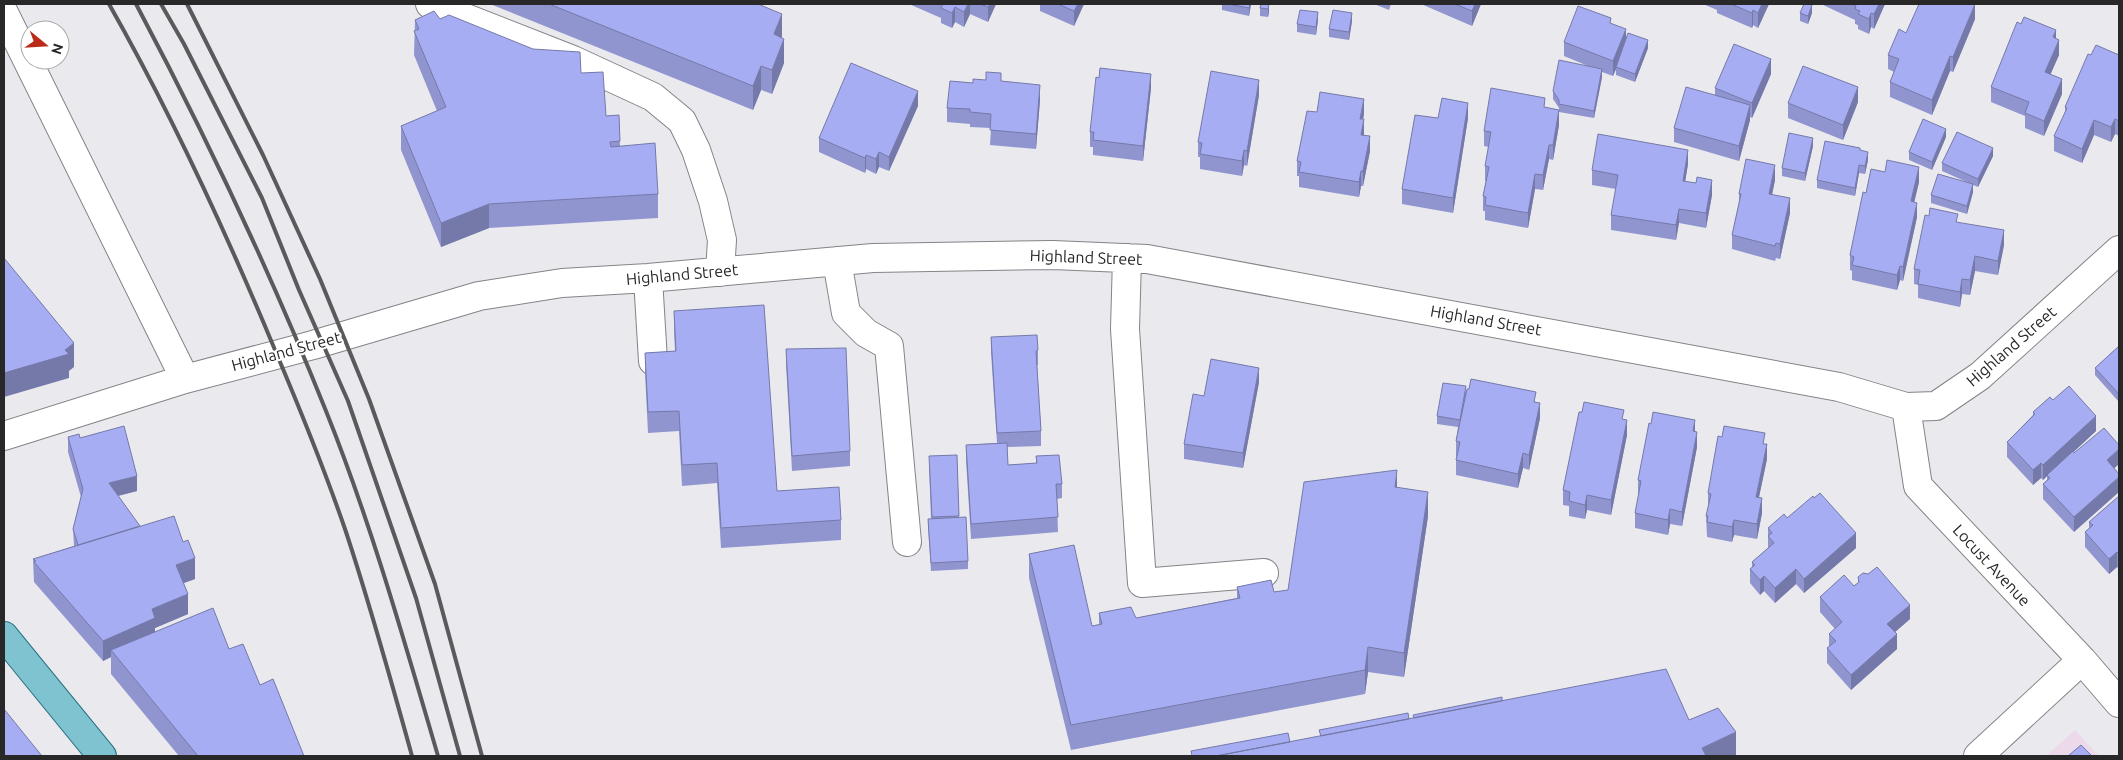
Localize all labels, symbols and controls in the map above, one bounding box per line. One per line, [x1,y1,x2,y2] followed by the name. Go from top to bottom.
[20,20,70,70] north arrow
[48,42,67,56] text: N
[1029,246,1143,268] street label: Highland Street
[625,260,740,288] street label: Highland Street
[1429,301,1544,339] street label: Highland Street
[1963,302,2060,390] street label: Highland Street
[229,328,343,374] street label: Highland Street
[1950,521,2034,609] street label: Locust Avenue

